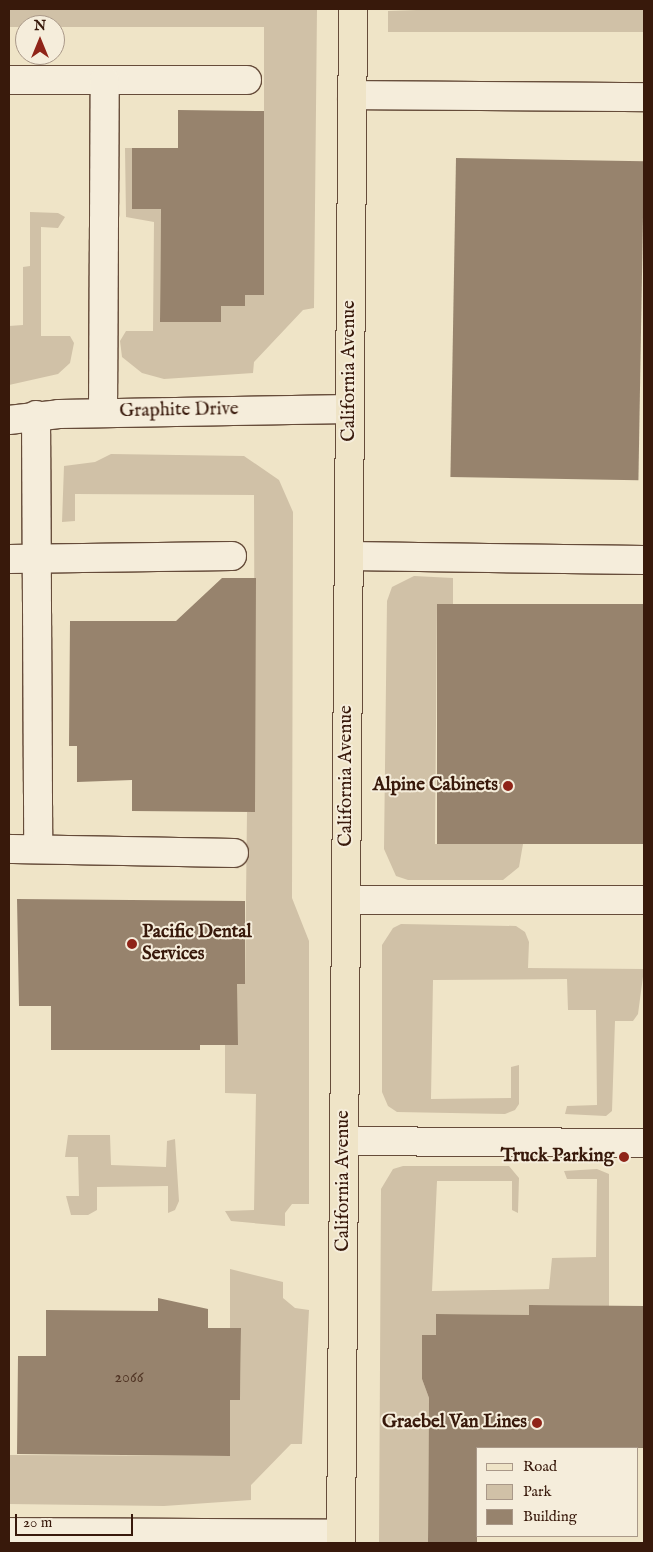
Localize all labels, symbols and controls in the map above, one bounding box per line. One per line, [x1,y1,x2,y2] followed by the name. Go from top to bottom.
[15,15,65,65] north arrow
[34,17,46,35] text: N
[339,300,361,442] street label: California Avenue
[119,399,239,423] street label: Graphite Drive
[336,705,358,847] street label: California Avenue
[373,775,498,797] place label: Alpine Cabinets
[502,780,514,792] marker: Alpine Cabinets
[142,922,252,966] place label: Pacific Dental Services
[126,938,138,950] marker: Pacific Dental Services
[333,1110,355,1252] street label: California Avenue
[501,1146,614,1168] place label: Truck Parking
[618,1151,630,1163] marker: Truck Parking
[115,1368,143,1388] house number: 2066
[382,1412,527,1434] place label: Graebel Van Lines
[531,1417,543,1429] marker: Graebel Van Lines
[476,1447,638,1537] legend
[523,1457,557,1476] text: Road
[523,1482,552,1501] text: Park
[18,1504,135,1536] scale bar
[523,1507,577,1526] text: Building
[23,1513,52,1532] text: 20 m

